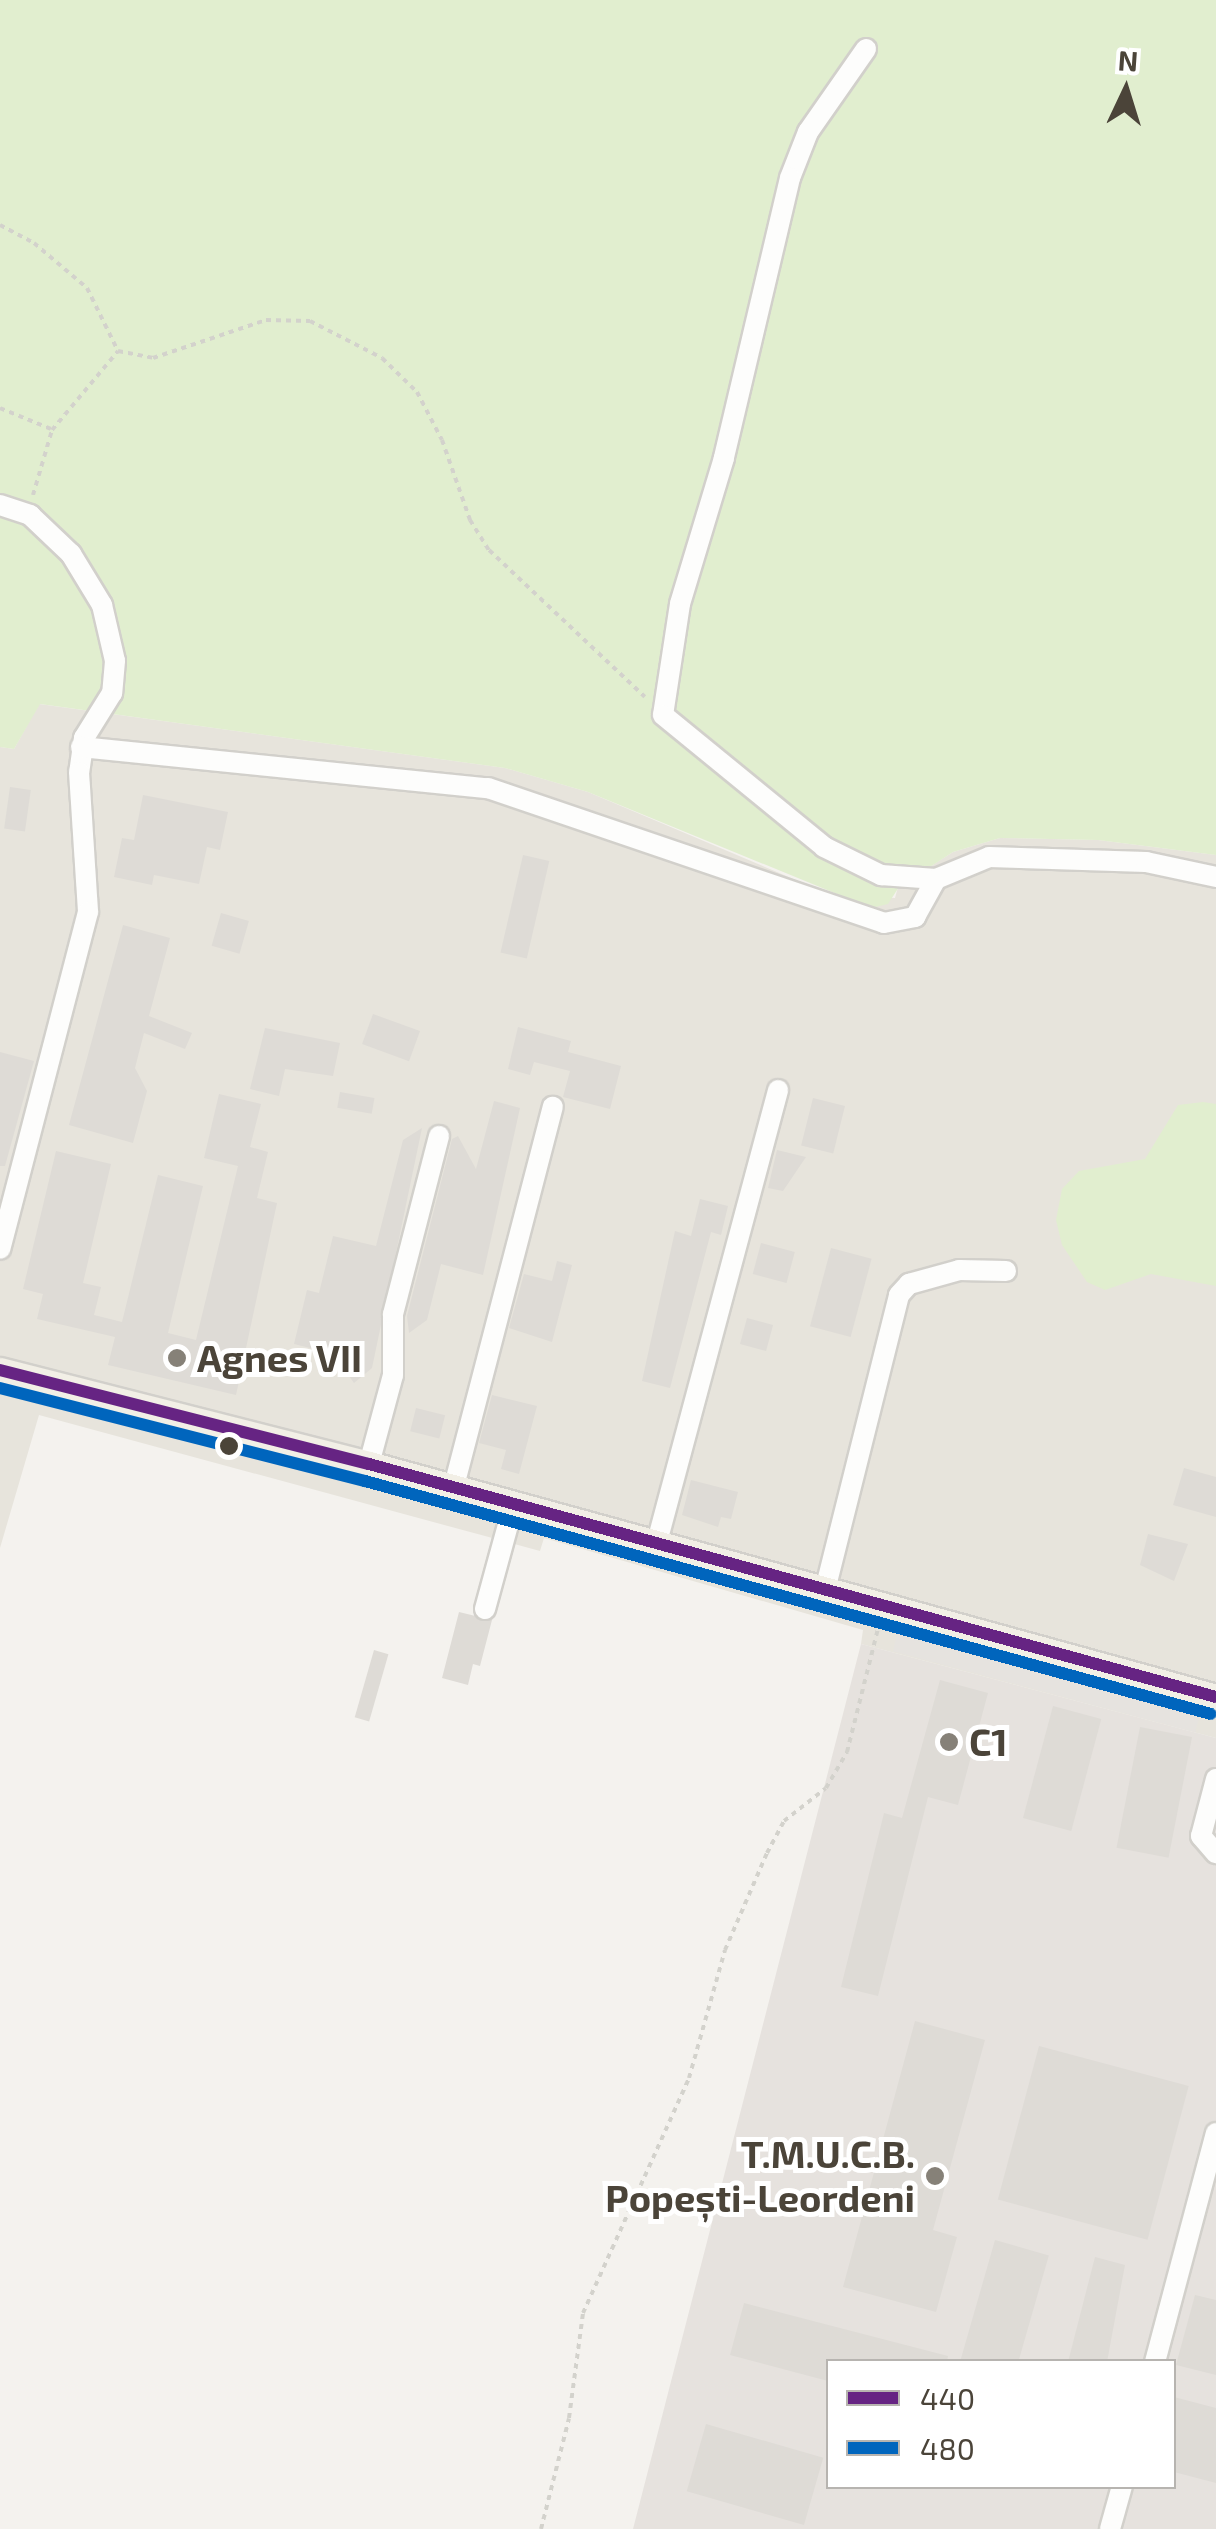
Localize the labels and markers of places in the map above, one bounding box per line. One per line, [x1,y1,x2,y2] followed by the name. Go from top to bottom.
[197,1335,363,1381] place label: Agnes VII
[166,1347,188,1369] marker: Agnes VII
[219,1436,239,1456] unlabelled marker
[969,1719,1008,1765] place label: C1
[938,1731,960,1753] marker: C1
[605,2131,915,2220] place label: T.M.U.C.B. Popești-Leordeni
[924,2165,946,2187] marker: T.M.U.C.B. Popești-Leordeni

